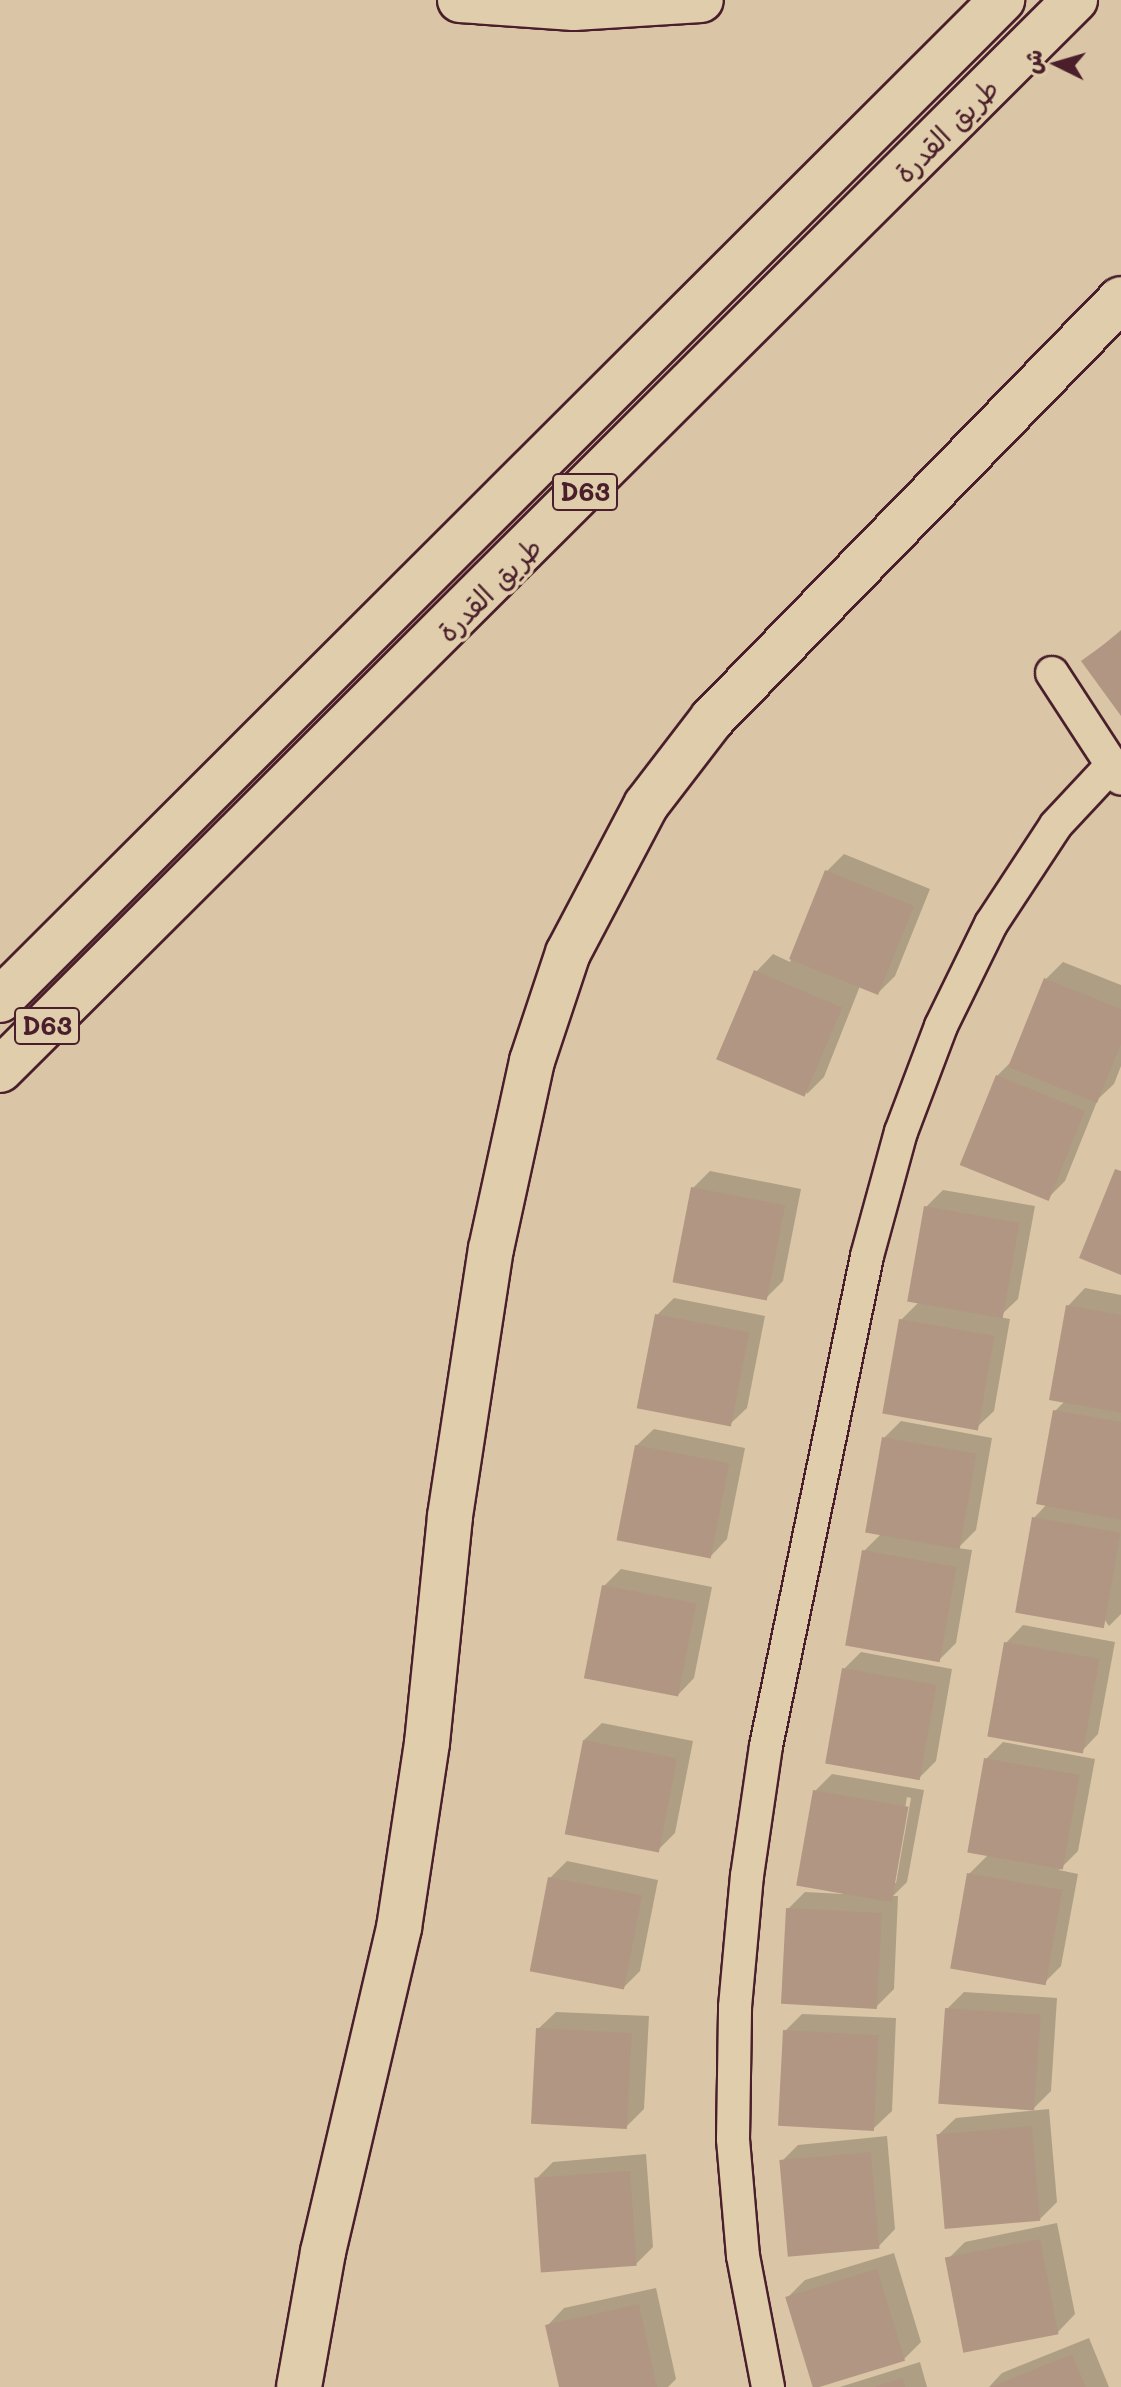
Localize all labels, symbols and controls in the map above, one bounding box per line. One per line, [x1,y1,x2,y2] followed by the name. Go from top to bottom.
[1017,24,1097,104] north arrow
[1017,49,1048,75] text: ش
[887,71,1005,189] street label: طريق القدرة
[551,470,619,514] road number: D63
[430,530,548,648] street label: طريق القدرة
[13,1004,81,1048] road number: D63

